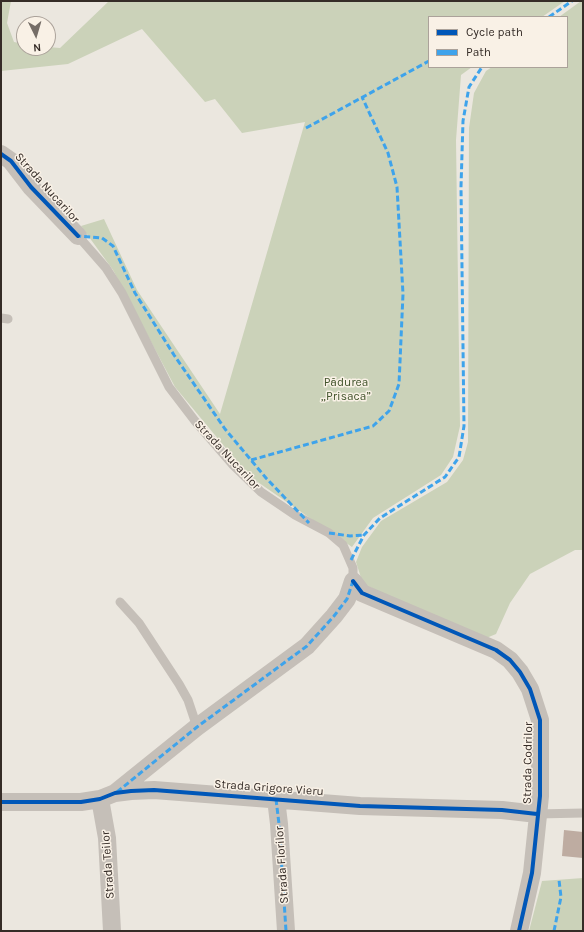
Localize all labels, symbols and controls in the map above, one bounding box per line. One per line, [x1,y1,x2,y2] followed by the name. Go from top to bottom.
[16,16,56,56] north arrow
[428,16,568,68] legend
[466,25,523,39] text: Cycle path
[33,41,42,54] text: N
[466,45,491,59] text: Path
[12,150,82,226] street label: Strada Nucarilor
[321,376,371,404] park label: Pădurea „Prisaca”
[191,417,263,493] street label: Strada Nucarilor
[520,722,536,804] street label: Strada Codrilor
[214,777,324,799] street label: Strada Grigore Vieru
[272,826,292,904] street label: Strada Florilor
[98,830,118,900] street label: Strada Teilor

